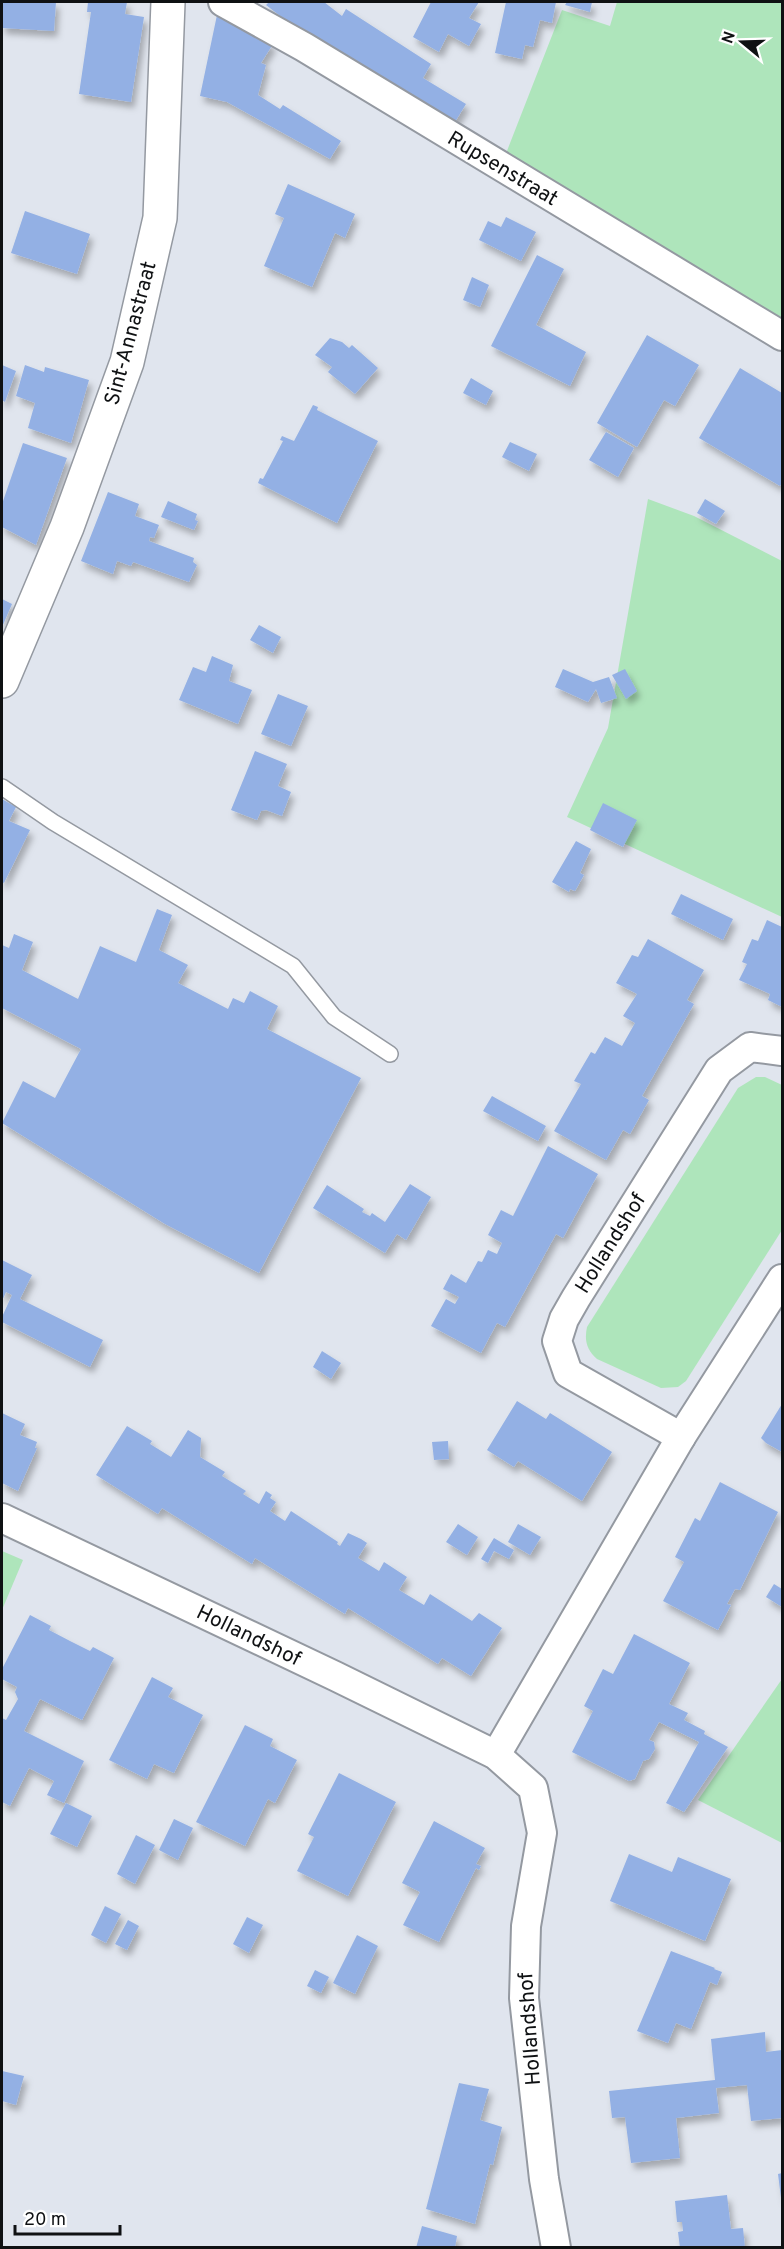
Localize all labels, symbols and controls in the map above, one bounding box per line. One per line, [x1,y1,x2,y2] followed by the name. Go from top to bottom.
[712,12,772,72] north arrow
[718,29,741,46] text: N
[442,126,563,213] street label: Rupsenstraat
[99,258,164,408] street label: Sint-Annastraat
[570,1189,653,1299] street label: Hollandshof
[192,1599,305,1673] street label: Hollandshof
[513,1971,548,2086] street label: Hollandshof
[15,2198,120,2236] scale bar
[24,2209,66,2232] text: 20 m

